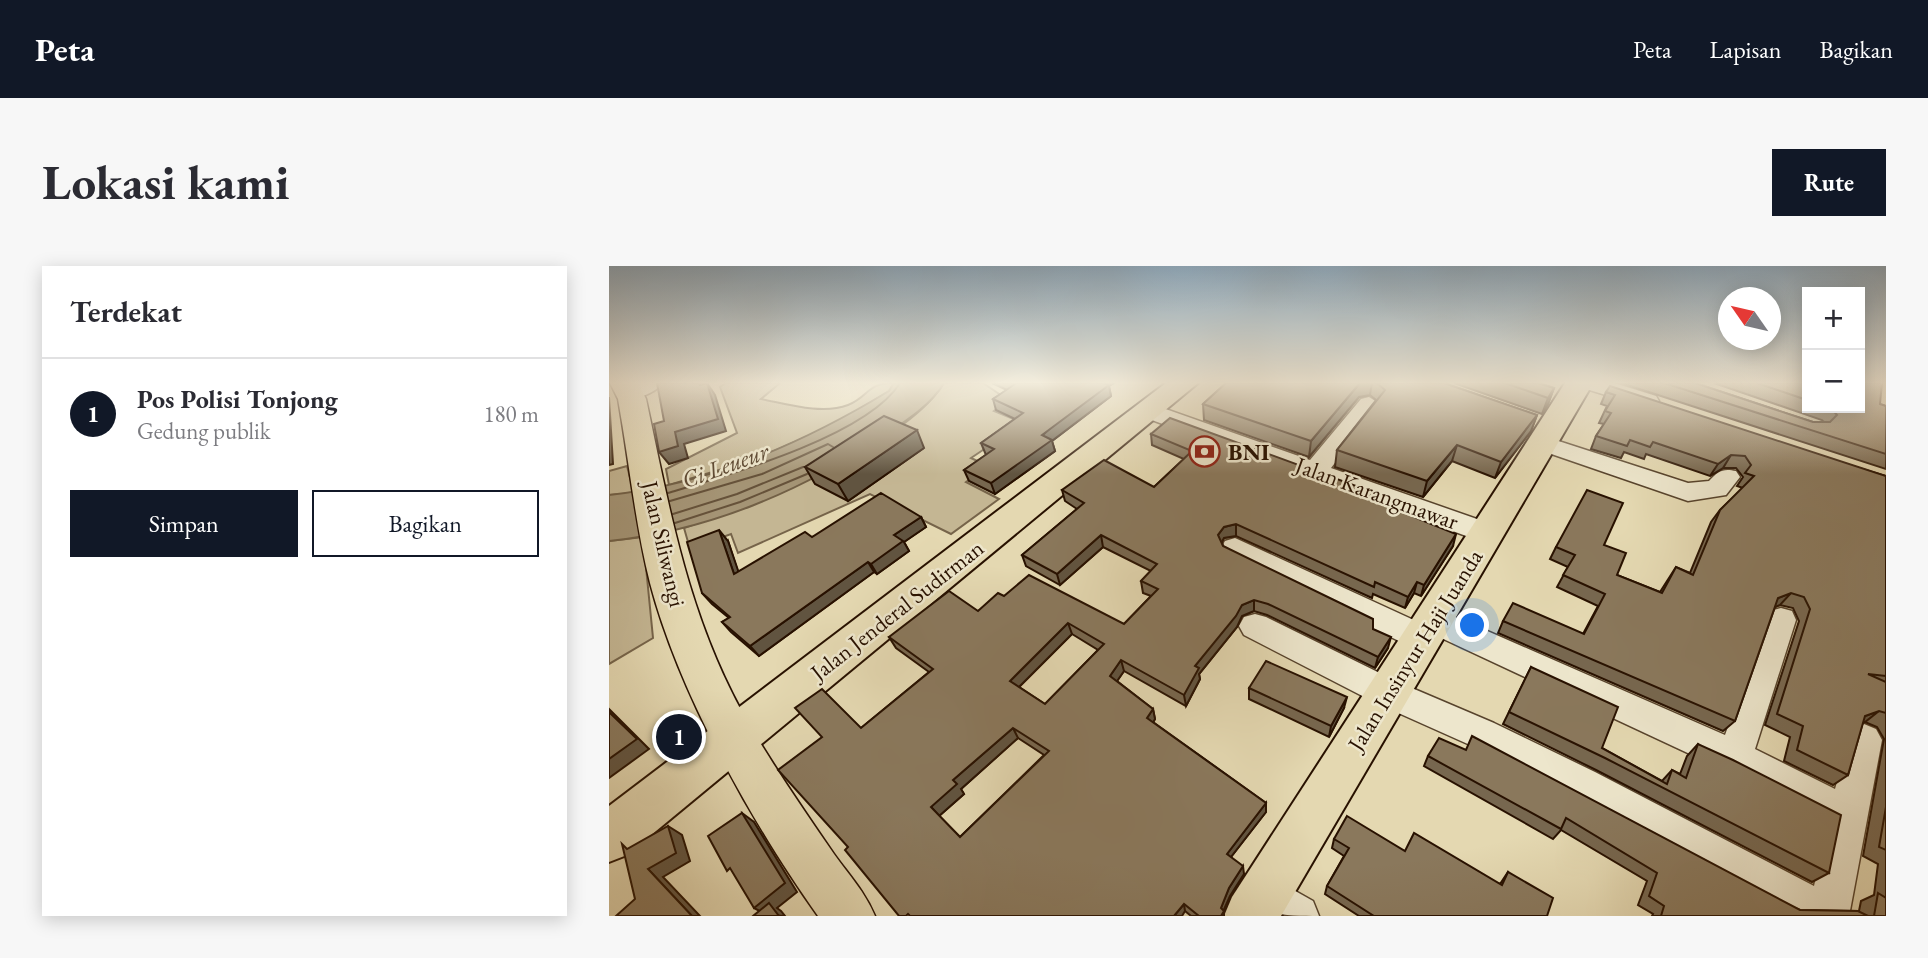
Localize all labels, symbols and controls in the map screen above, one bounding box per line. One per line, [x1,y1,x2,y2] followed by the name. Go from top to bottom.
[35,28,95,71] text: Peta
[1633,34,1672,65] text: Peta
[1710,34,1782,65] text: Lapisan
[1820,34,1893,65] text: Bagikan
[1772,149,1886,216] button: Rute
[42,150,290,214] text: Lokasi kami
[1718,287,1781,350] north arrow
[1802,287,1865,413] map controls
[1802,287,1865,350] button: +
[70,292,182,331] text: Terdekat
[1802,350,1865,413] button: −
[137,382,338,416] text: Pos Polisi Tonjong
[87,399,99,429] text: 1
[483,399,539,429] text: 180 m
[137,416,271,446] text: Gedung publik
[677,434,774,495] water label: Ci Leueur
[1188,435,1222,469] bank icon: BNI
[1228,437,1269,467] place label: BNI
[1290,449,1463,536] street label: Jalan Karangmawar
[635,476,693,610] street label: Jalan Siliwangi
[70,490,298,557] button: Simpan
[312,490,539,557] button: Bagikan
[803,533,990,688] street label: Jalan Jenderal Sudirman
[1340,543,1490,758] street label: Jalan Insinyur Haji Juanda
[1455,608,1489,642] your location
[656,711,702,763] pin: 1

